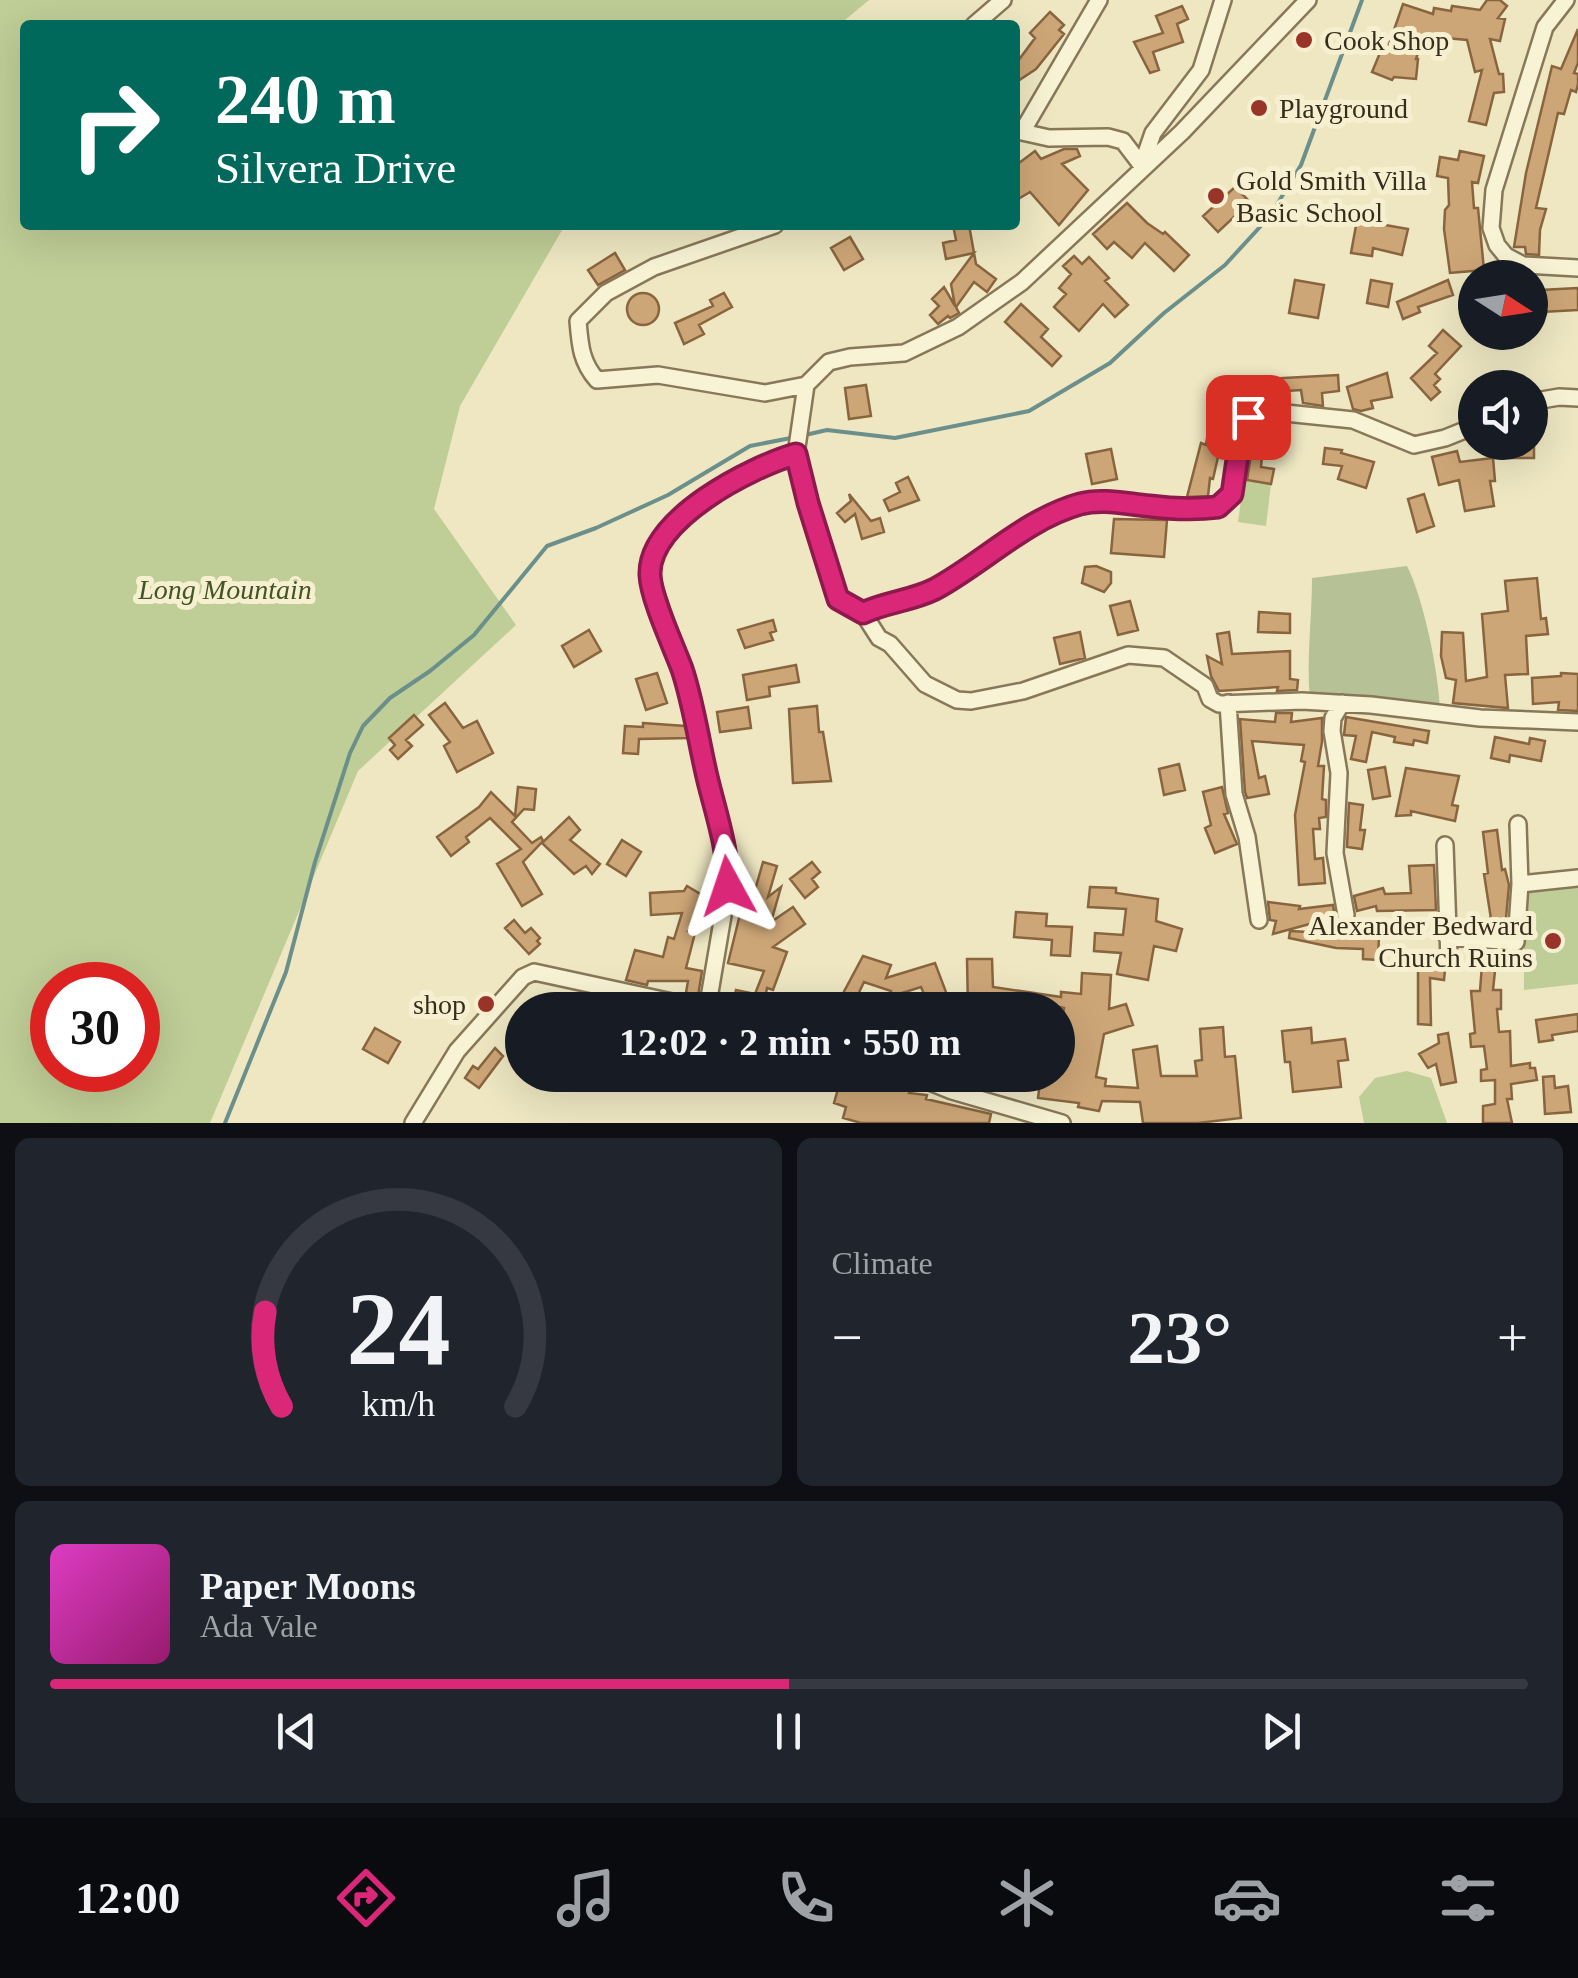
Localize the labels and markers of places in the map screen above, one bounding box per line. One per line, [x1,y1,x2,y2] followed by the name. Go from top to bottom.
[1324,25,1449,56] place label: Cook Shop
[1293,29,1315,51] marker: Cook Shop
[1279,93,1408,124] place label: Playground
[1248,97,1270,119] marker: Playground
[1236,165,1427,228] place label: Gold Smith Villa Basic School
[1205,185,1227,207] marker: Gold Smith Villa Basic School
[1206,375,1291,460] pin
[1308,910,1533,973] place label: Alexander Bedward Church Ruins
[1542,930,1564,952] marker: Alexander Bedward Church Ruins
[413,989,466,1020] place label: shop
[475,993,497,1015] marker: shop

